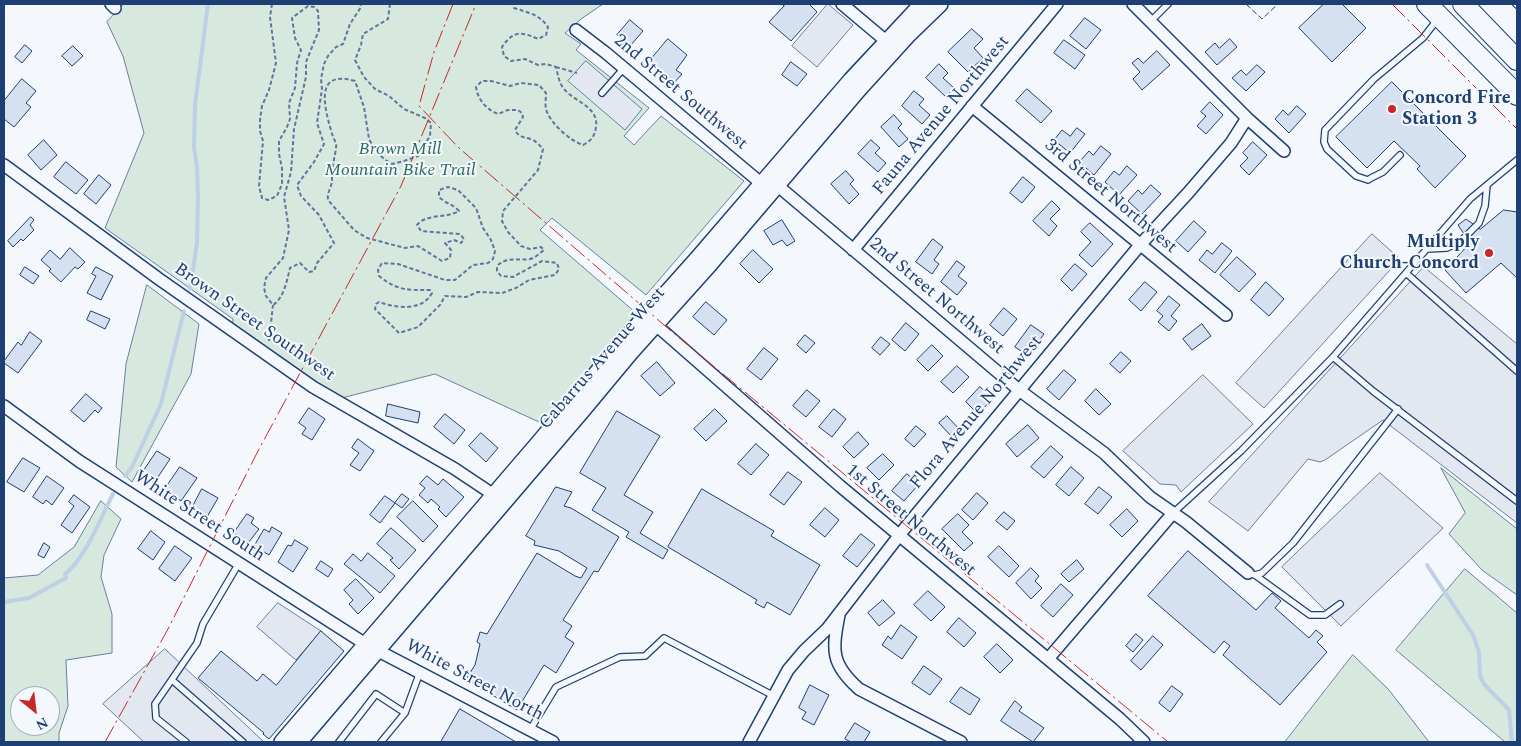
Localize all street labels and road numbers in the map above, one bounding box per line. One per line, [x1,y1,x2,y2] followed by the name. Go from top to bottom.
[609,31,751,155] street label: 2nd Street Southwest
[869,32,1015,200] street label: Fauna Avenue Northwest
[1039,135,1181,259] street label: 3rd Street Northwest
[864,234,1008,360] street label: 2nd Street Northwest
[169,259,339,387] street label: Brown Street Southwest
[535,283,671,435] street label: Cabarrus Avenue West
[906,332,1048,494] street label: Flora Avenue Northwest
[840,460,980,582] street label: 1st Street Northwest
[130,467,268,567] street label: White Street South
[401,636,547,726] street label: White Street North

